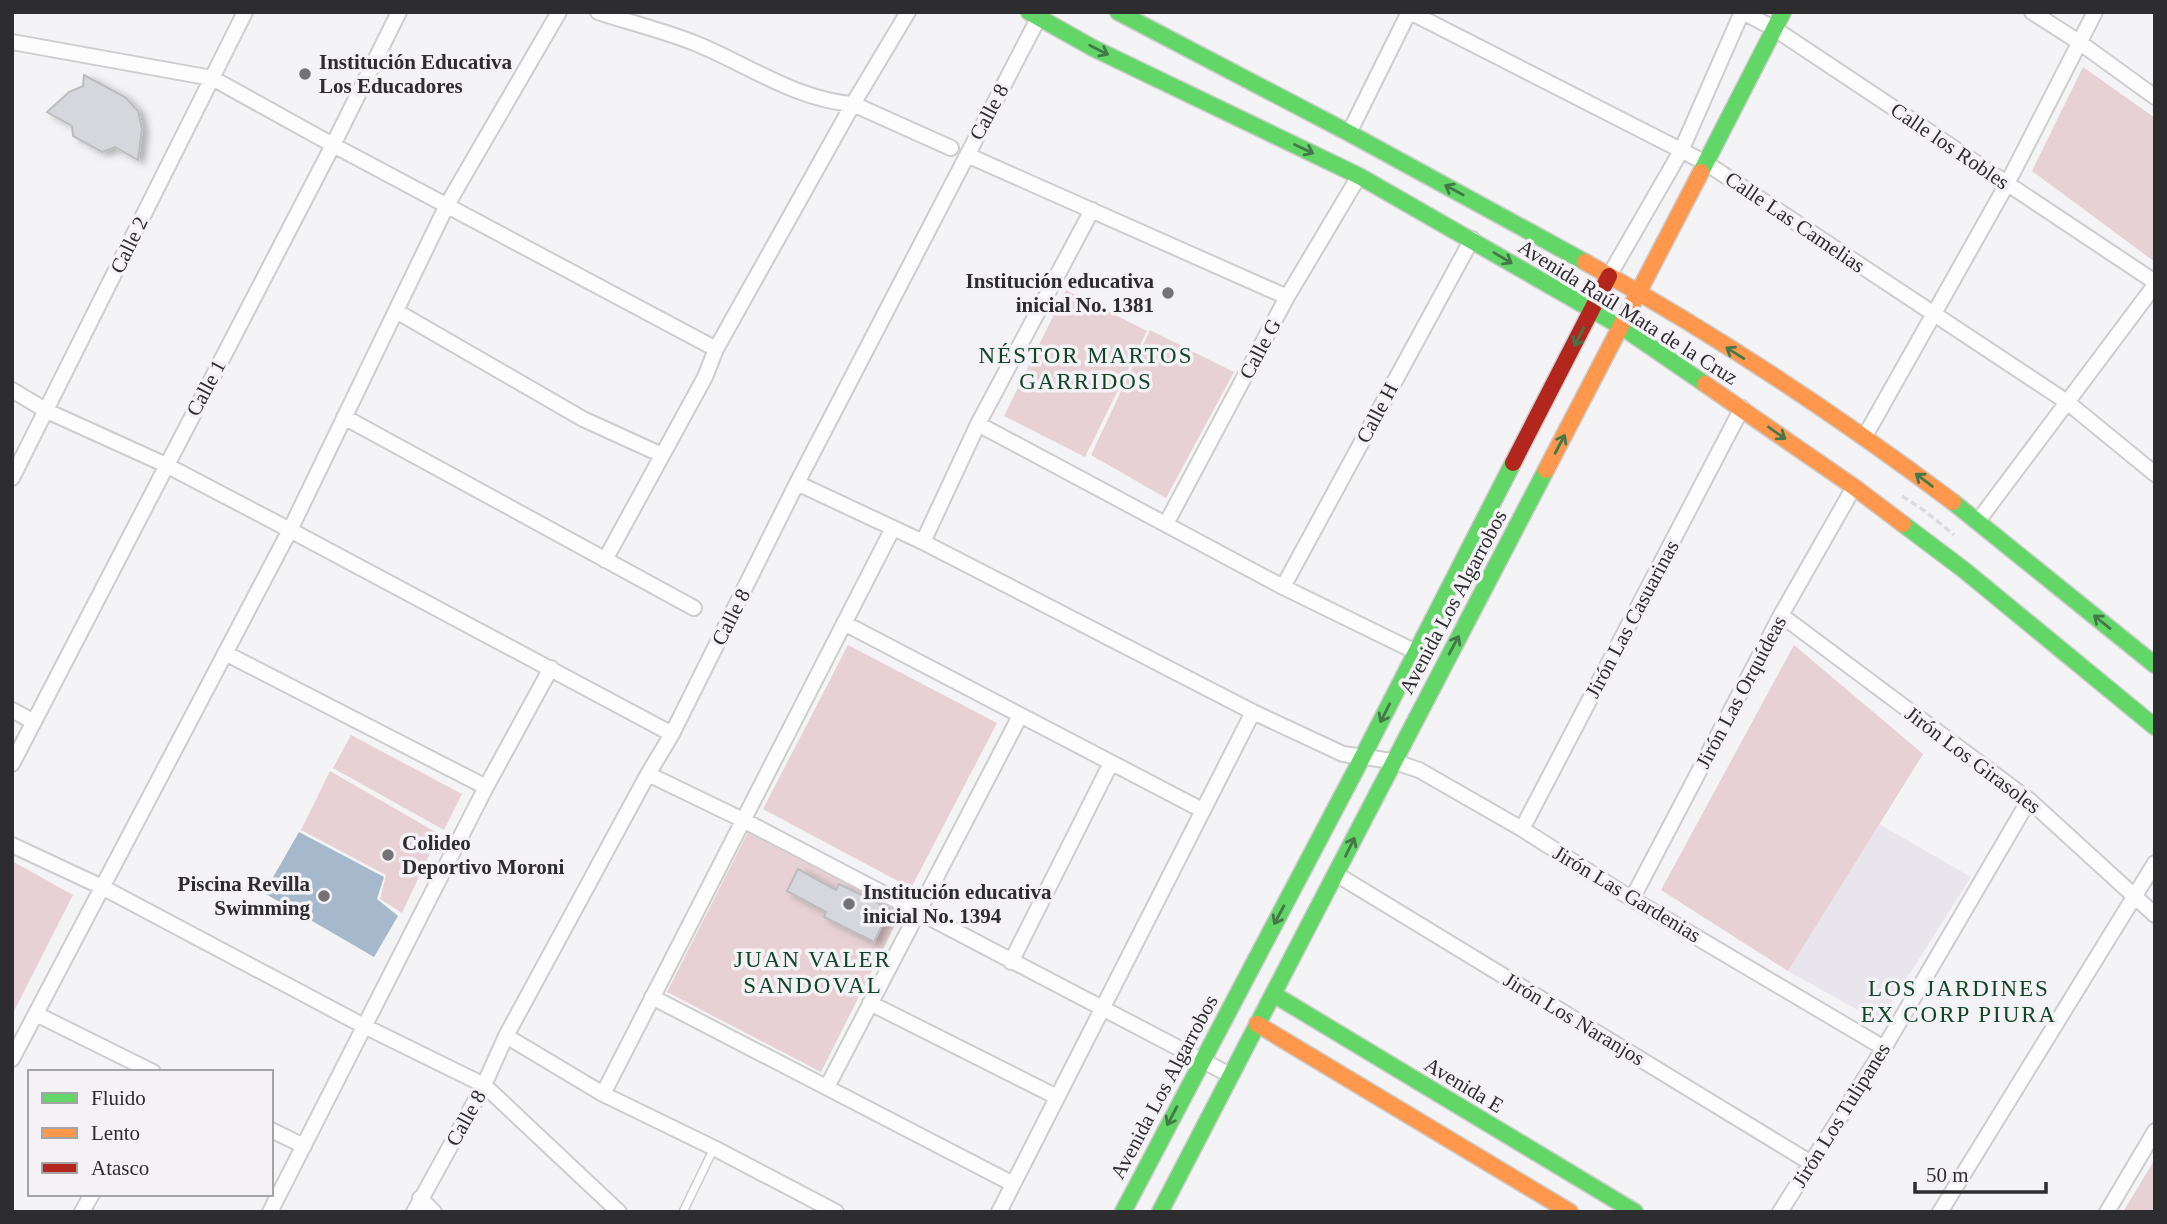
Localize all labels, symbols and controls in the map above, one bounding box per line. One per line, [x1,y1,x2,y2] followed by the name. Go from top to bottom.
[1088,44,1109,58] one-way arrow
[319,50,513,98] place label: Institución Educativa Los Educadores
[297,66,313,82] marker: Institución Educativa Los Educadores
[964,80,1014,144] street label: Calle 8
[1886,98,2014,194] street label: Calle los Robles
[1293,143,1314,156] one-way arrow
[1721,166,1869,278] street label: Calle Las Camelias
[1444,183,1464,197] one-way arrow
[105,213,153,277] street label: Calle 2
[1514,234,1742,390] street label: Avenida Raúl Mata de la Cruz
[1493,251,1513,265] one-way arrow
[966,269,1154,317] place label: Institución educativa inicial No. 1381
[1160,285,1176,301] marker: Institución educativa inicial No. 1381
[1234,315,1286,383] street label: Calle G
[1571,326,1585,347] one-way arrow
[979,343,1193,394] district label: NÉSTOR MARTOS GARRIDOS
[1726,346,1746,360] one-way arrow
[181,356,231,420] street label: Calle 1
[1351,379,1403,447] street label: Calle H
[1767,426,1786,440] one-way arrow
[1554,434,1568,455] one-way arrow
[1915,473,1934,487] one-way arrow
[1394,506,1512,698] street label: Avenida Los Algarrobos
[1580,536,1684,702] street label: Jirón Las Casuarinas
[707,585,755,649] street label: Calle 8
[1691,612,1791,772] street label: Jirón Las Orquídeas
[2093,614,2111,629] one-way arrow
[1447,635,1461,656] one-way arrow
[1901,701,2045,819] street label: Jirón Los Girasoles
[1378,702,1391,723] one-way arrow
[402,831,565,879] place label: Colideo Deportivo Moroni
[1343,837,1357,858] one-way arrow
[1549,840,1705,948] street label: Jirón Las Gardenias
[380,847,396,863] marker: Colideo Deportivo Moroni
[178,872,310,920] place label: Piscina Revilla Swimming
[863,880,1052,928] place label: Institución educativa inicial No. 1394
[316,888,332,904] marker: Piscina Revilla Swimming
[841,896,857,912] marker: Institución educativa inicial No. 1394
[1272,904,1286,924] one-way arrow
[734,947,892,998] district label: JUAN VALER SANDOVAL
[1499,968,1649,1070] street label: Jirón Los Naranjos
[1861,976,2057,1027] district label: LOS JARDINES EX CORP PIURA
[1105,991,1223,1183] street label: Avenida Los Algarrobos
[1787,1038,1895,1192] street label: Jirón Los Tulipanes
[1420,1052,1508,1118] street label: Avenida E
[28,1070,273,1196] legend
[91,1086,146,1110] text: Fluido
[441,1086,491,1150] street label: Calle 8
[1165,1105,1179,1125] one-way arrow
[91,1121,140,1145] text: Lento
[1915,1150,2046,1194] scale bar
[91,1156,149,1180] text: Atasco
[1926,1163,1969,1187] text: 50 m

